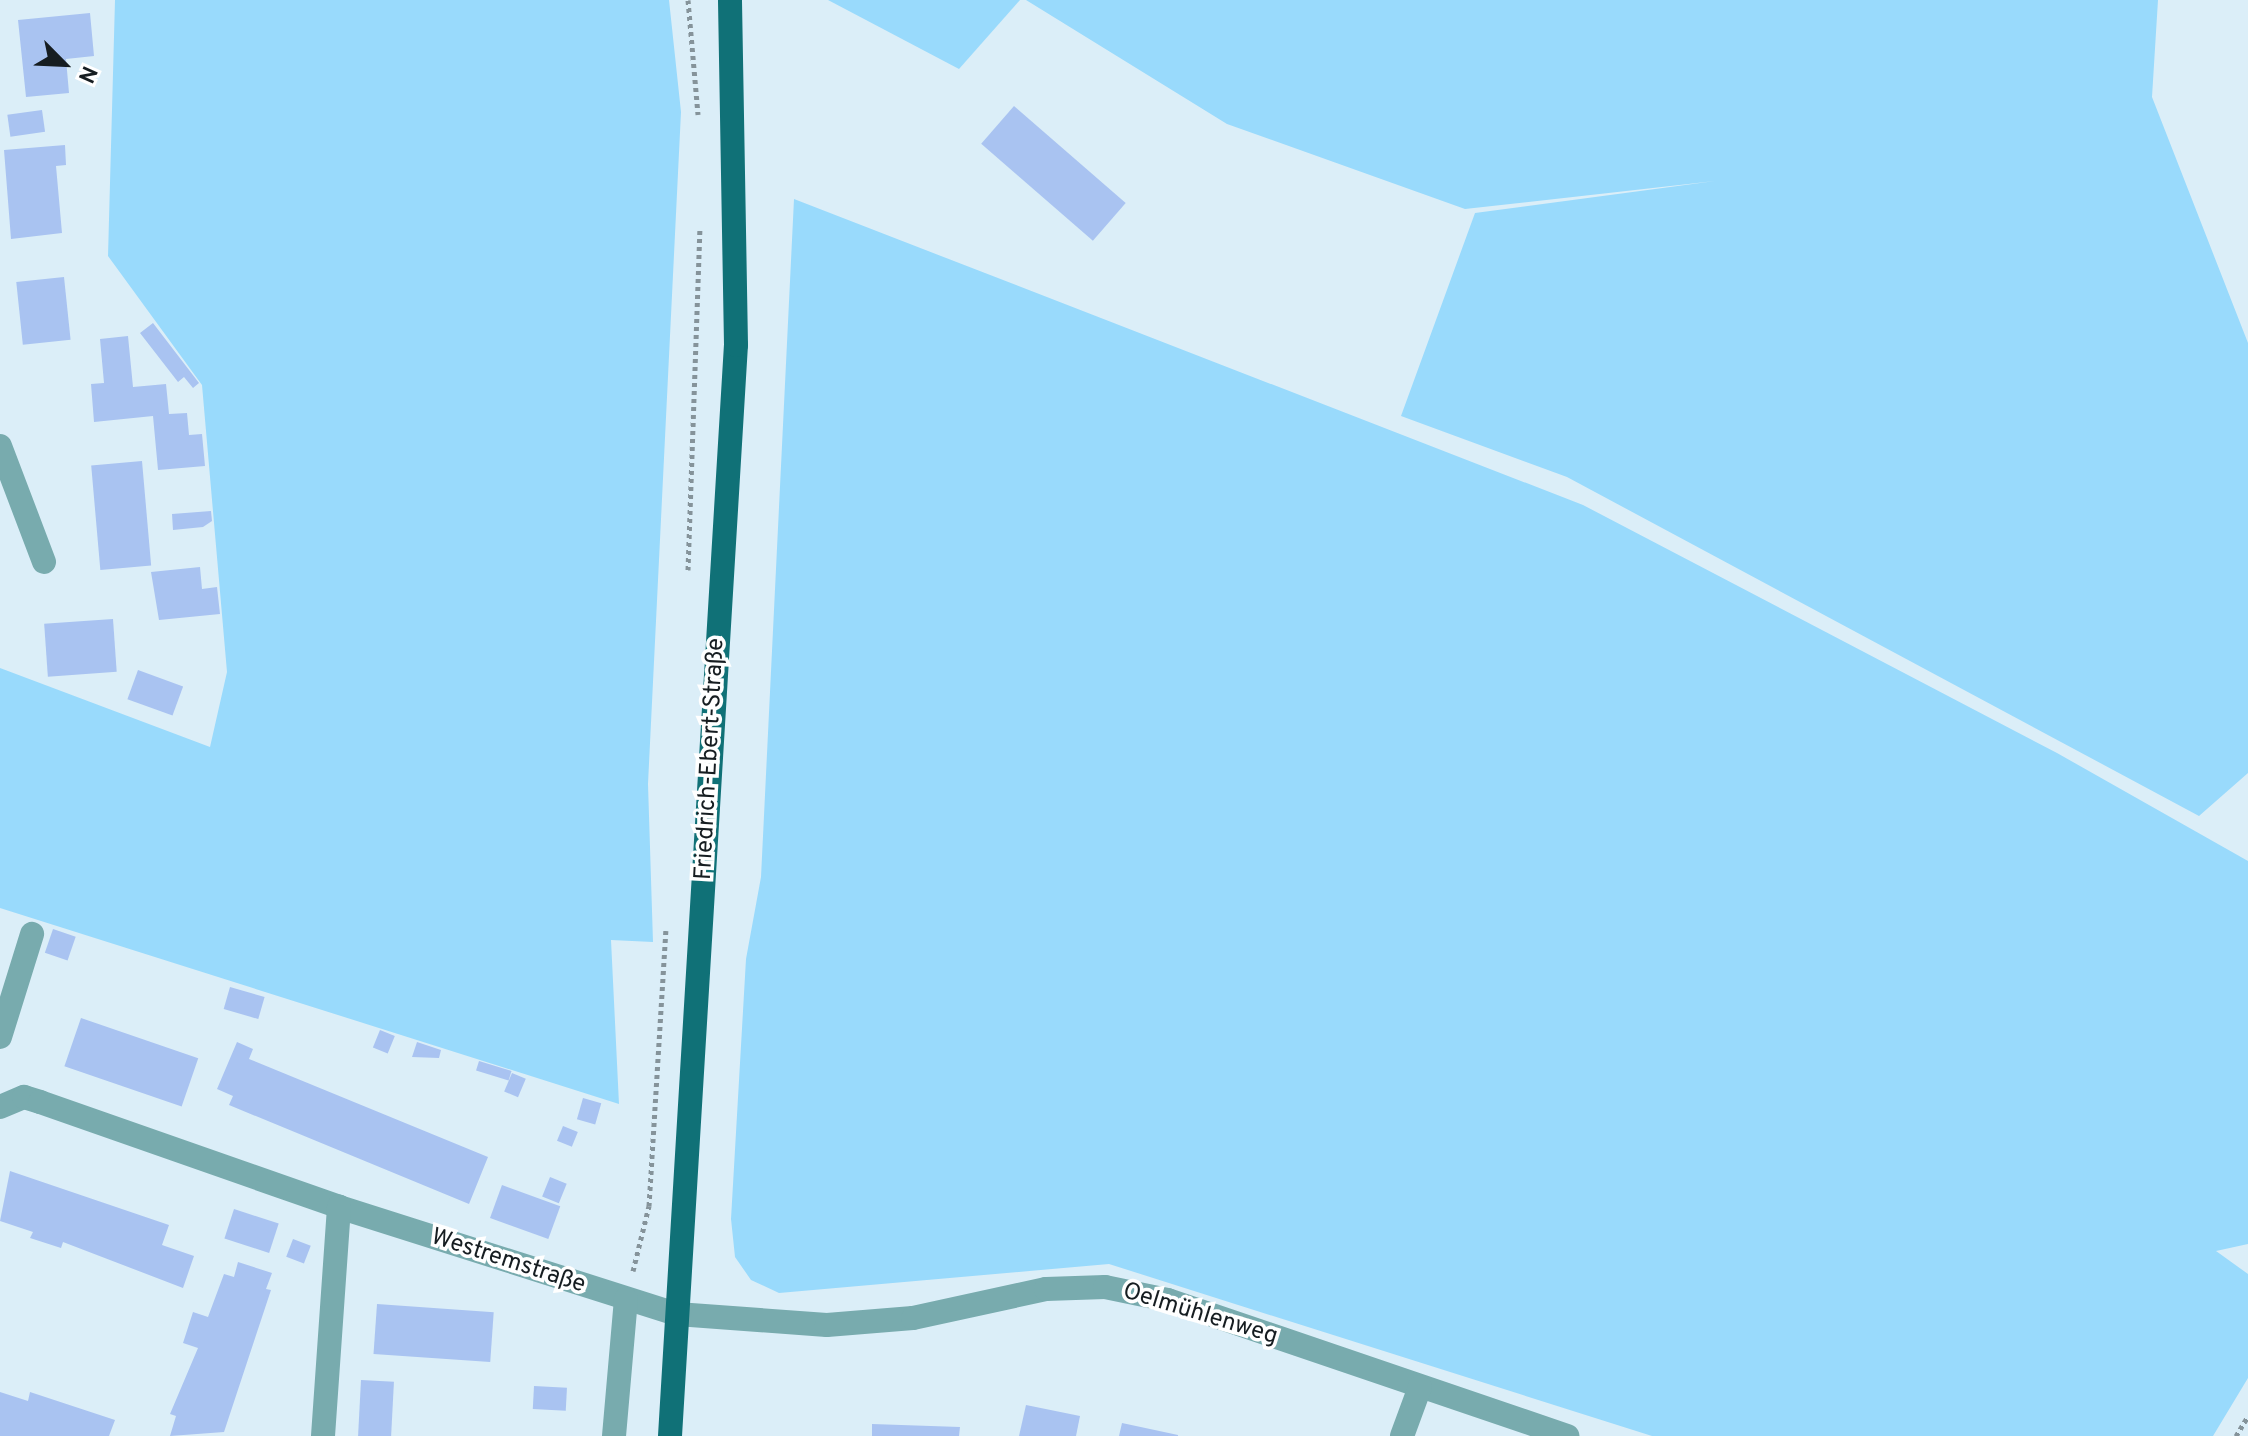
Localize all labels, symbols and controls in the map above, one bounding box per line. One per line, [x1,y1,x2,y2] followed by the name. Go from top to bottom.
[24,24,104,104] north arrow
[71,61,102,87] text: N
[690,637,732,881] street label: Friedrich-Ebert-Straße
[427,1224,589,1300] street label: Westremstraße
[1119,1278,1281,1352] street label: Oelmühlenweg

